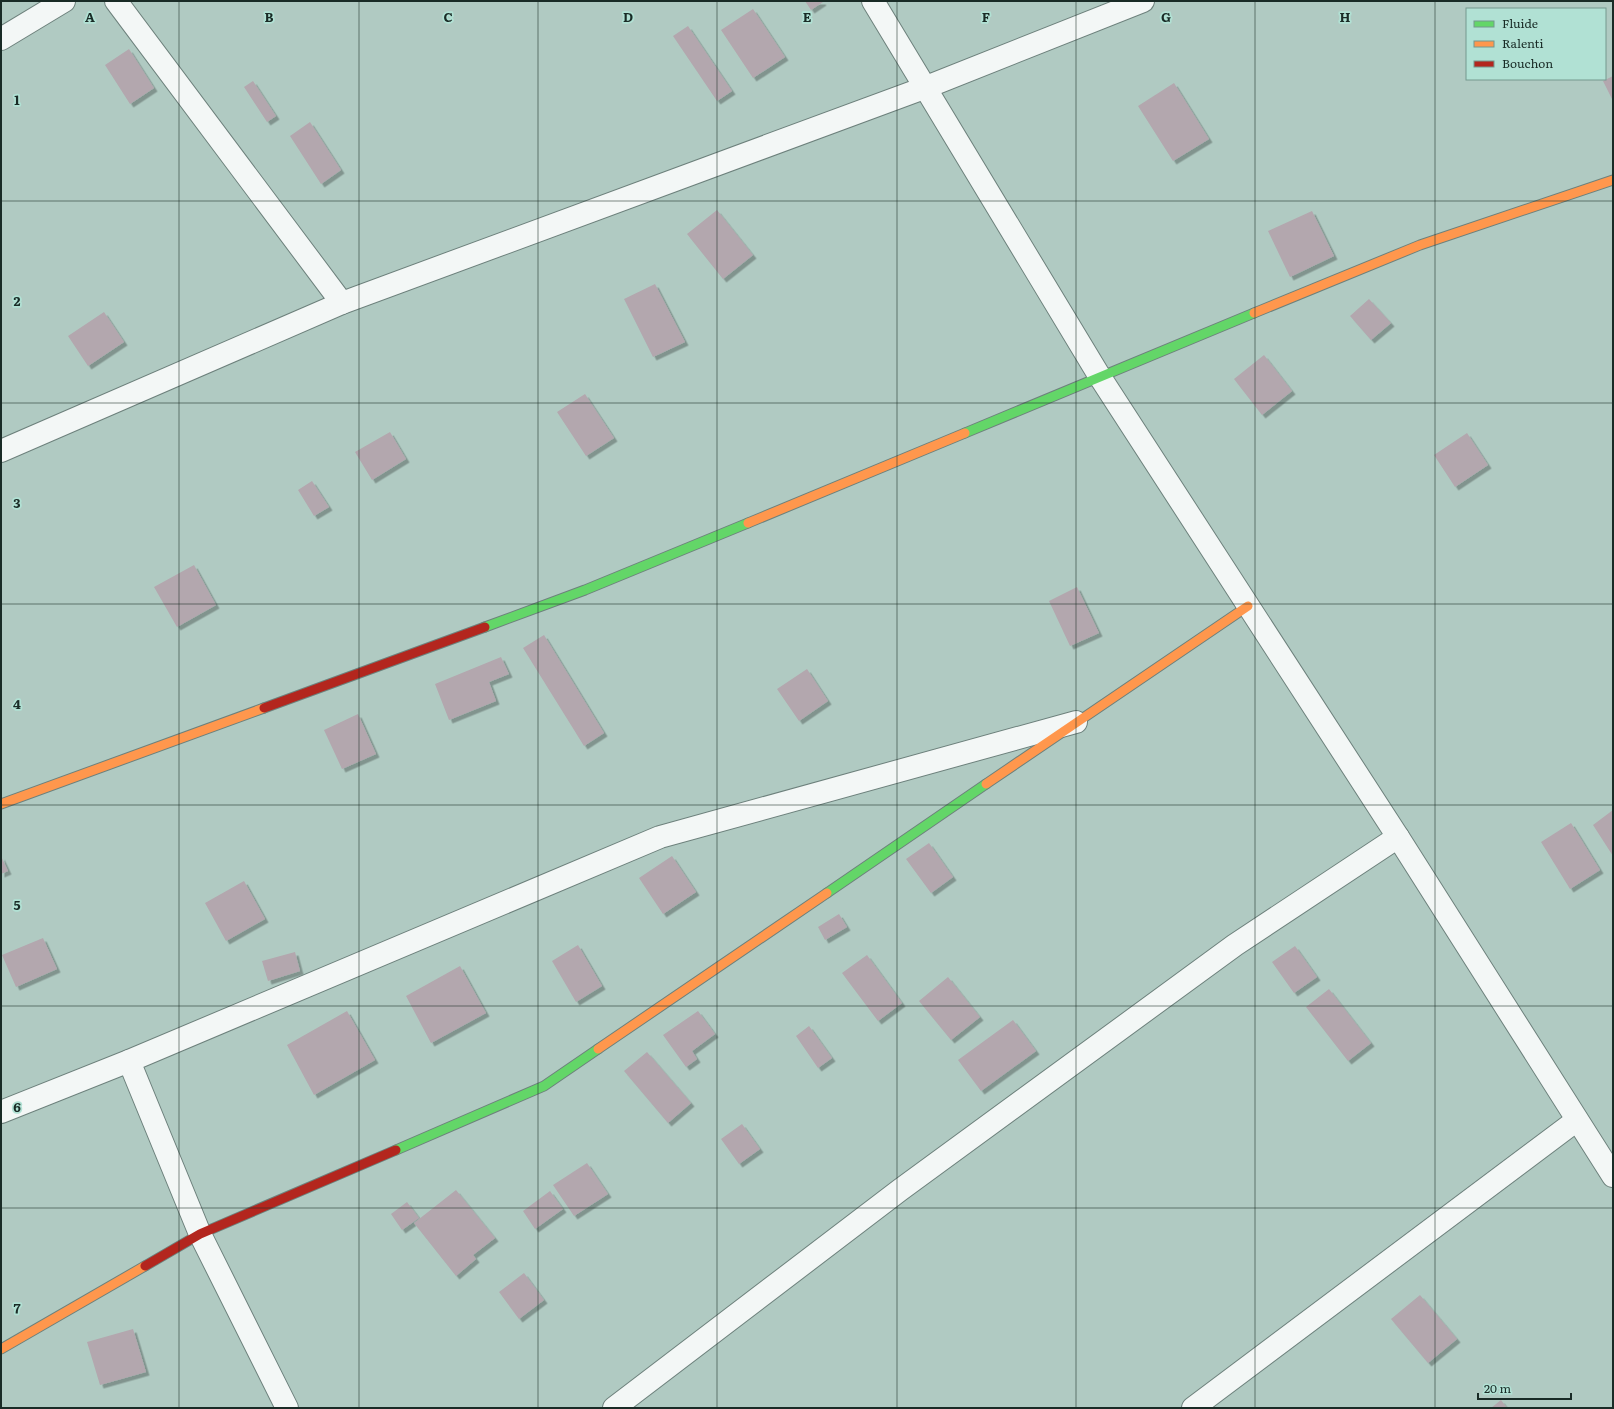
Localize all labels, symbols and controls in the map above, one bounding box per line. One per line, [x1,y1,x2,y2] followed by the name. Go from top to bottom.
[85,7,95,26] text: A
[265,7,274,26] text: B
[443,7,453,26] text: C
[623,7,633,26] text: D
[803,7,812,26] text: E
[982,7,990,26] text: F
[1161,7,1171,26] text: G
[1340,7,1351,26] text: H
[1466,8,1606,80] legend
[1502,14,1538,32] text: Fluide
[1502,34,1543,52] text: Ralenti
[1502,54,1553,72] text: Bouchon
[14,90,20,109] text: 1
[14,291,21,310] text: 2
[13,493,21,512] text: 3
[13,694,21,713] text: 4
[13,895,21,914] text: 5
[13,1097,21,1116] text: 6
[13,1298,21,1317] text: 7
[1478,1375,1571,1401] scale bar
[1484,1379,1511,1397] text: 20 m

